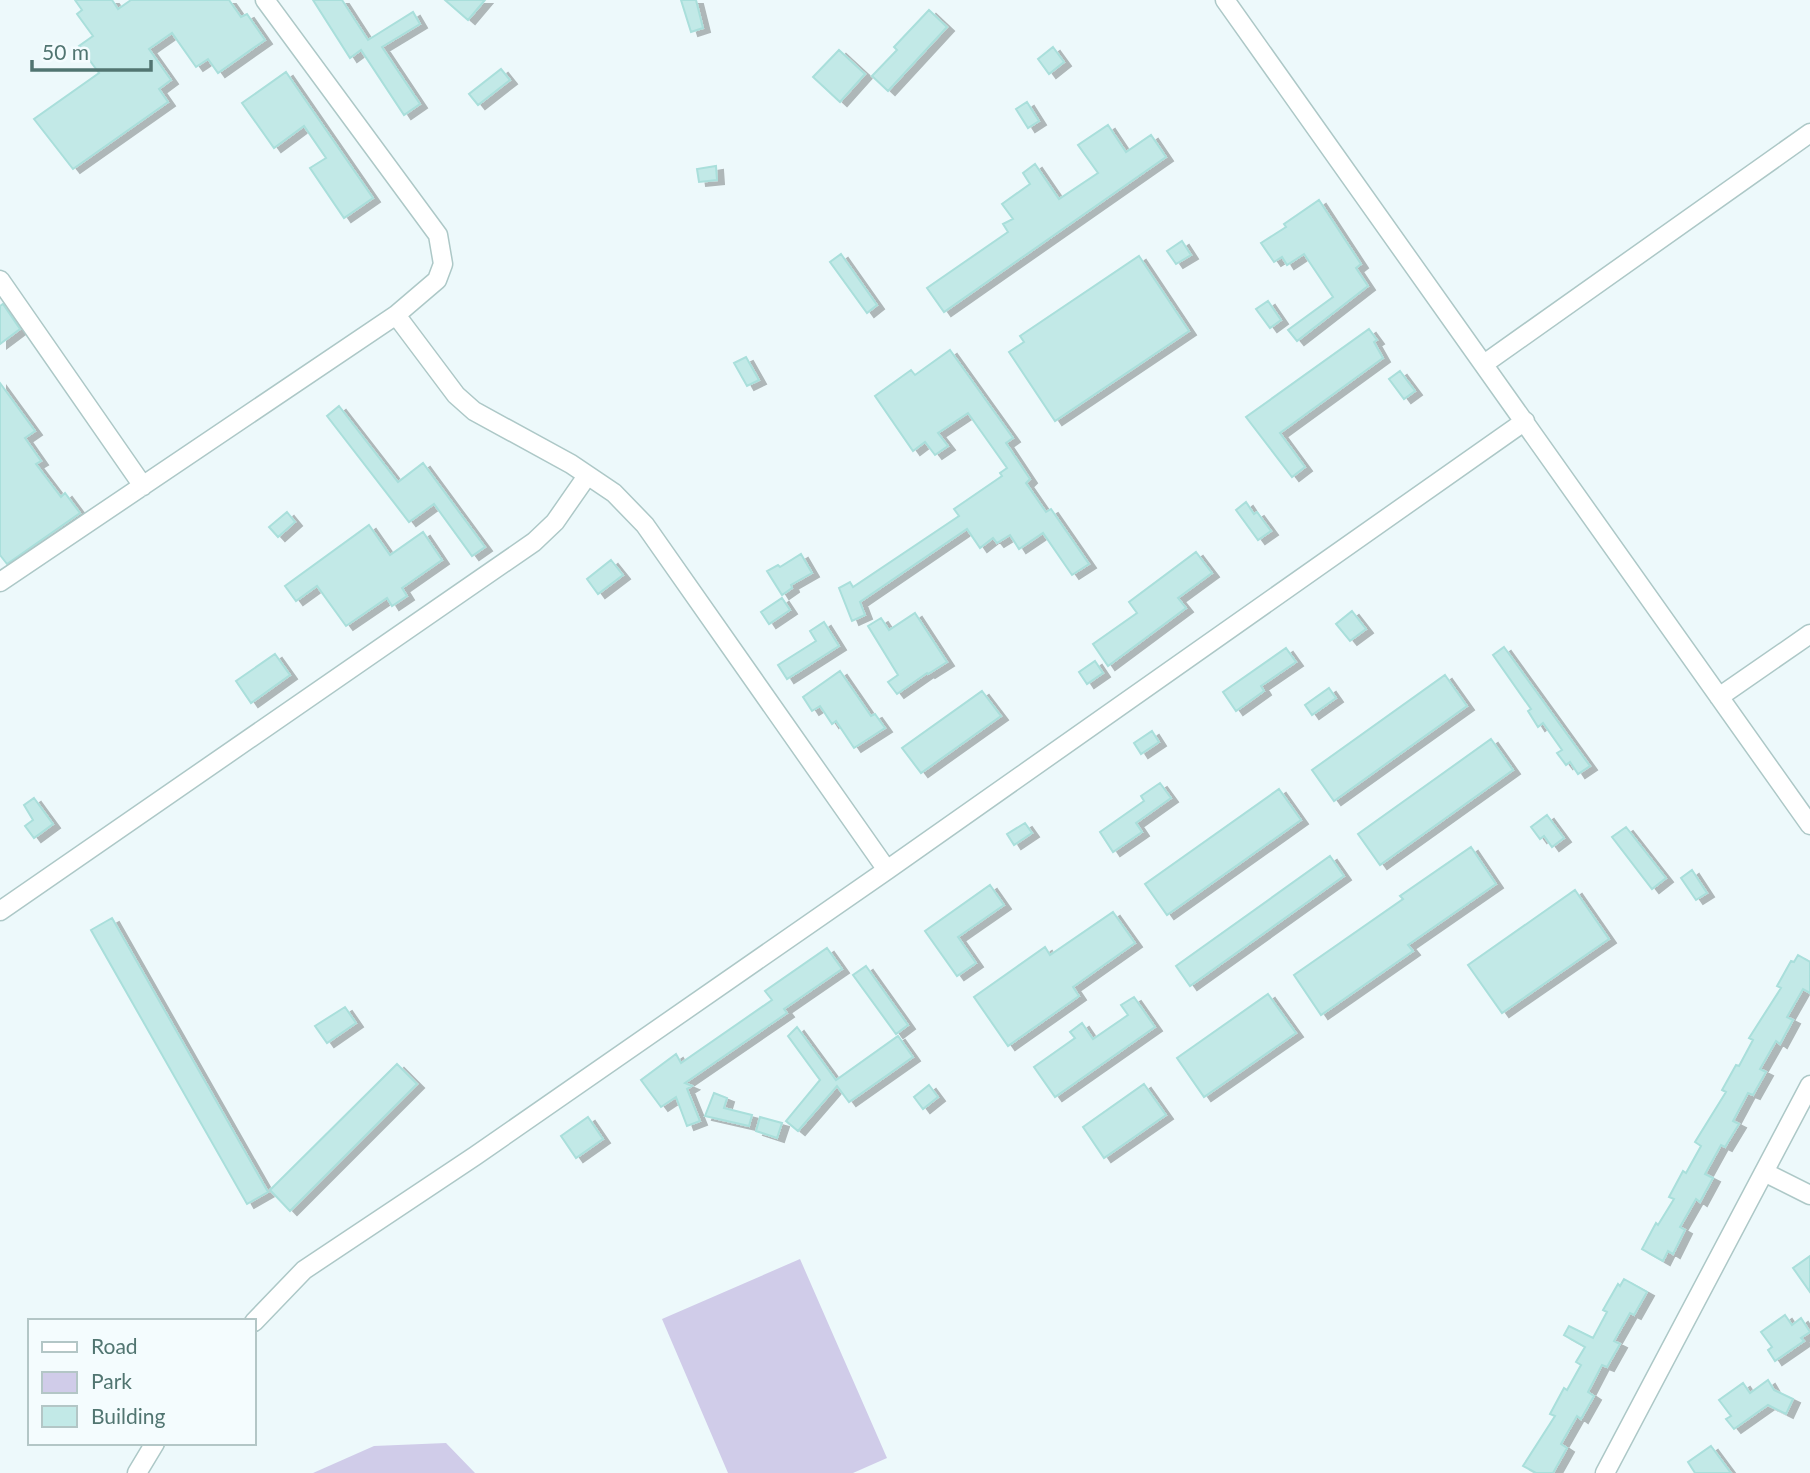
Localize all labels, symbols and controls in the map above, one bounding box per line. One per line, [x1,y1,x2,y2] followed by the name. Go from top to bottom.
[32,28,150,72] scale bar
[42,39,89,64] text: 50 m
[28,1319,256,1445] legend
[91,1333,138,1358] text: Road
[91,1368,132,1393] text: Park
[91,1403,166,1428] text: Building

